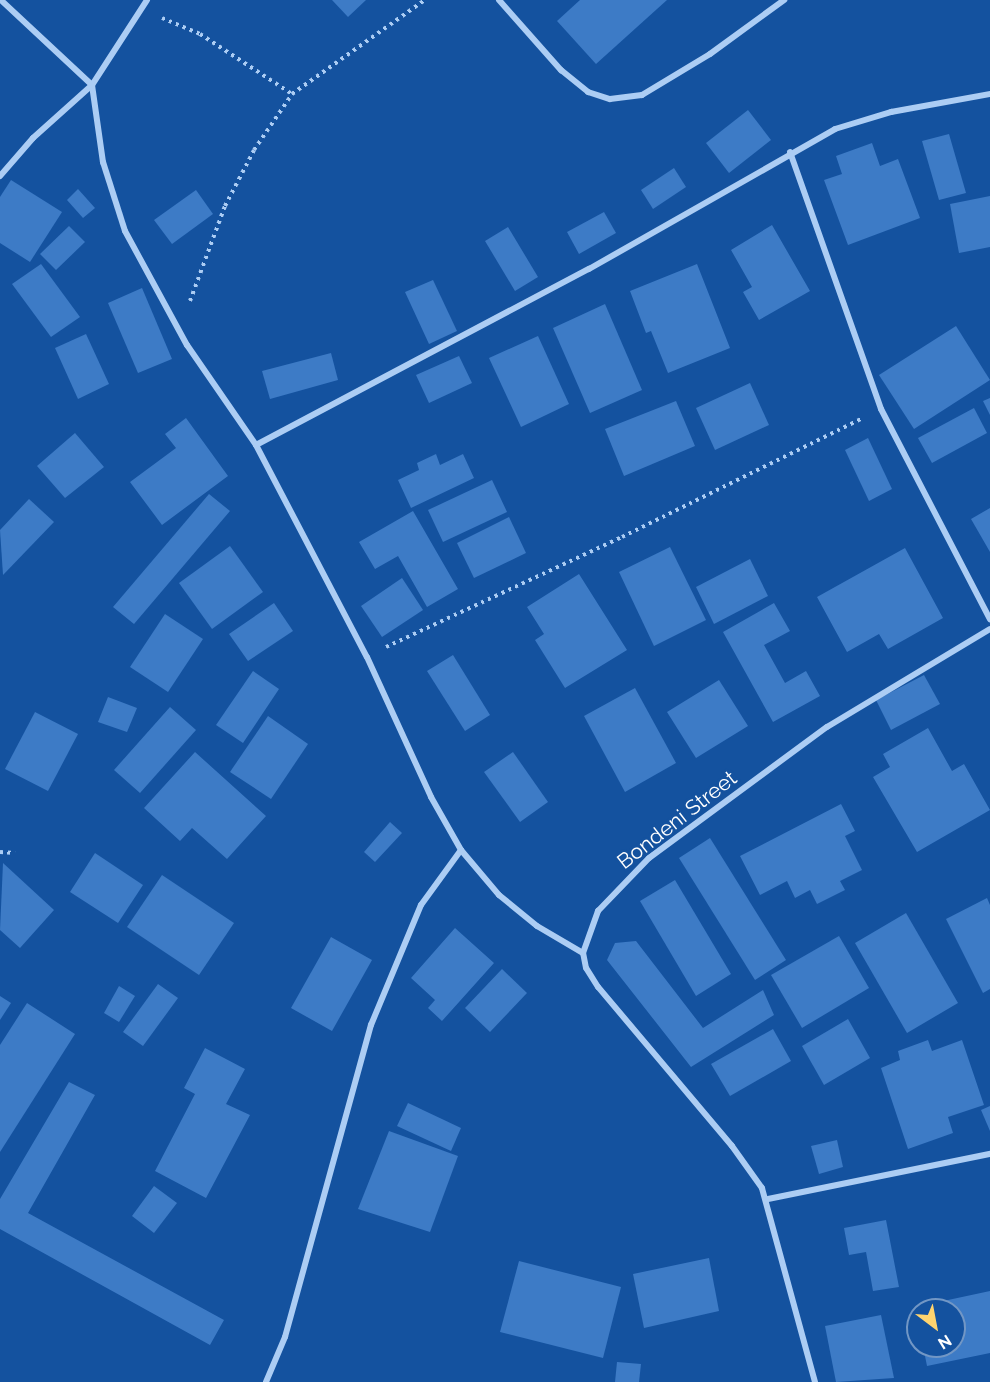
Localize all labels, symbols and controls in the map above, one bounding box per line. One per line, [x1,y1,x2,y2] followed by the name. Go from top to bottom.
[612,766,742,874] street label: Bondeni Street
[906,1298,966,1358] north arrow
[935,1331,955,1353] text: N

